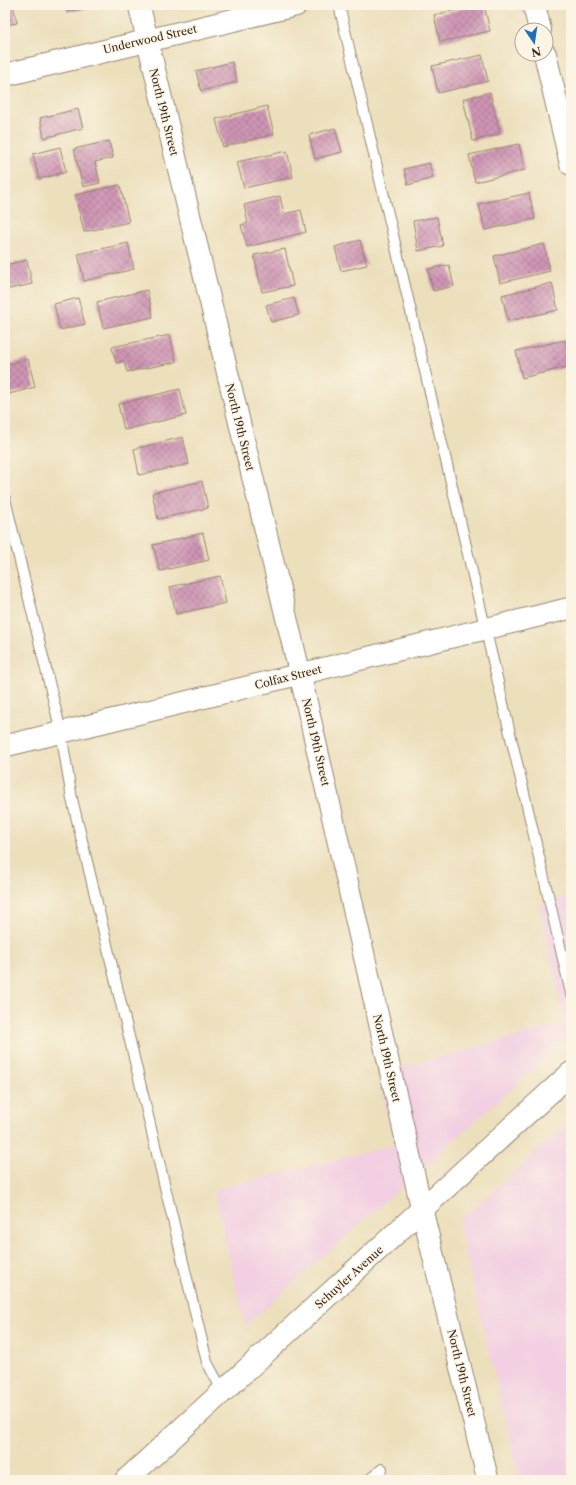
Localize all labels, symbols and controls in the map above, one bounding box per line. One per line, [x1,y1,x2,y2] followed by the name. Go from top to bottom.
[102,21,198,57] street label: Underwood Street
[514,22,554,62] north arrow
[530,44,542,60] text: N
[146,67,182,157] street label: North 19th Street
[222,382,258,472] street label: North 19th Street
[253,662,323,692] street label: Colfax Street
[299,697,333,787] street label: North 19th Street
[370,1013,404,1103] street label: North 19th Street
[312,1243,386,1311] street label: Schuyler Avenue
[444,1328,480,1418] street label: North 19th Street

